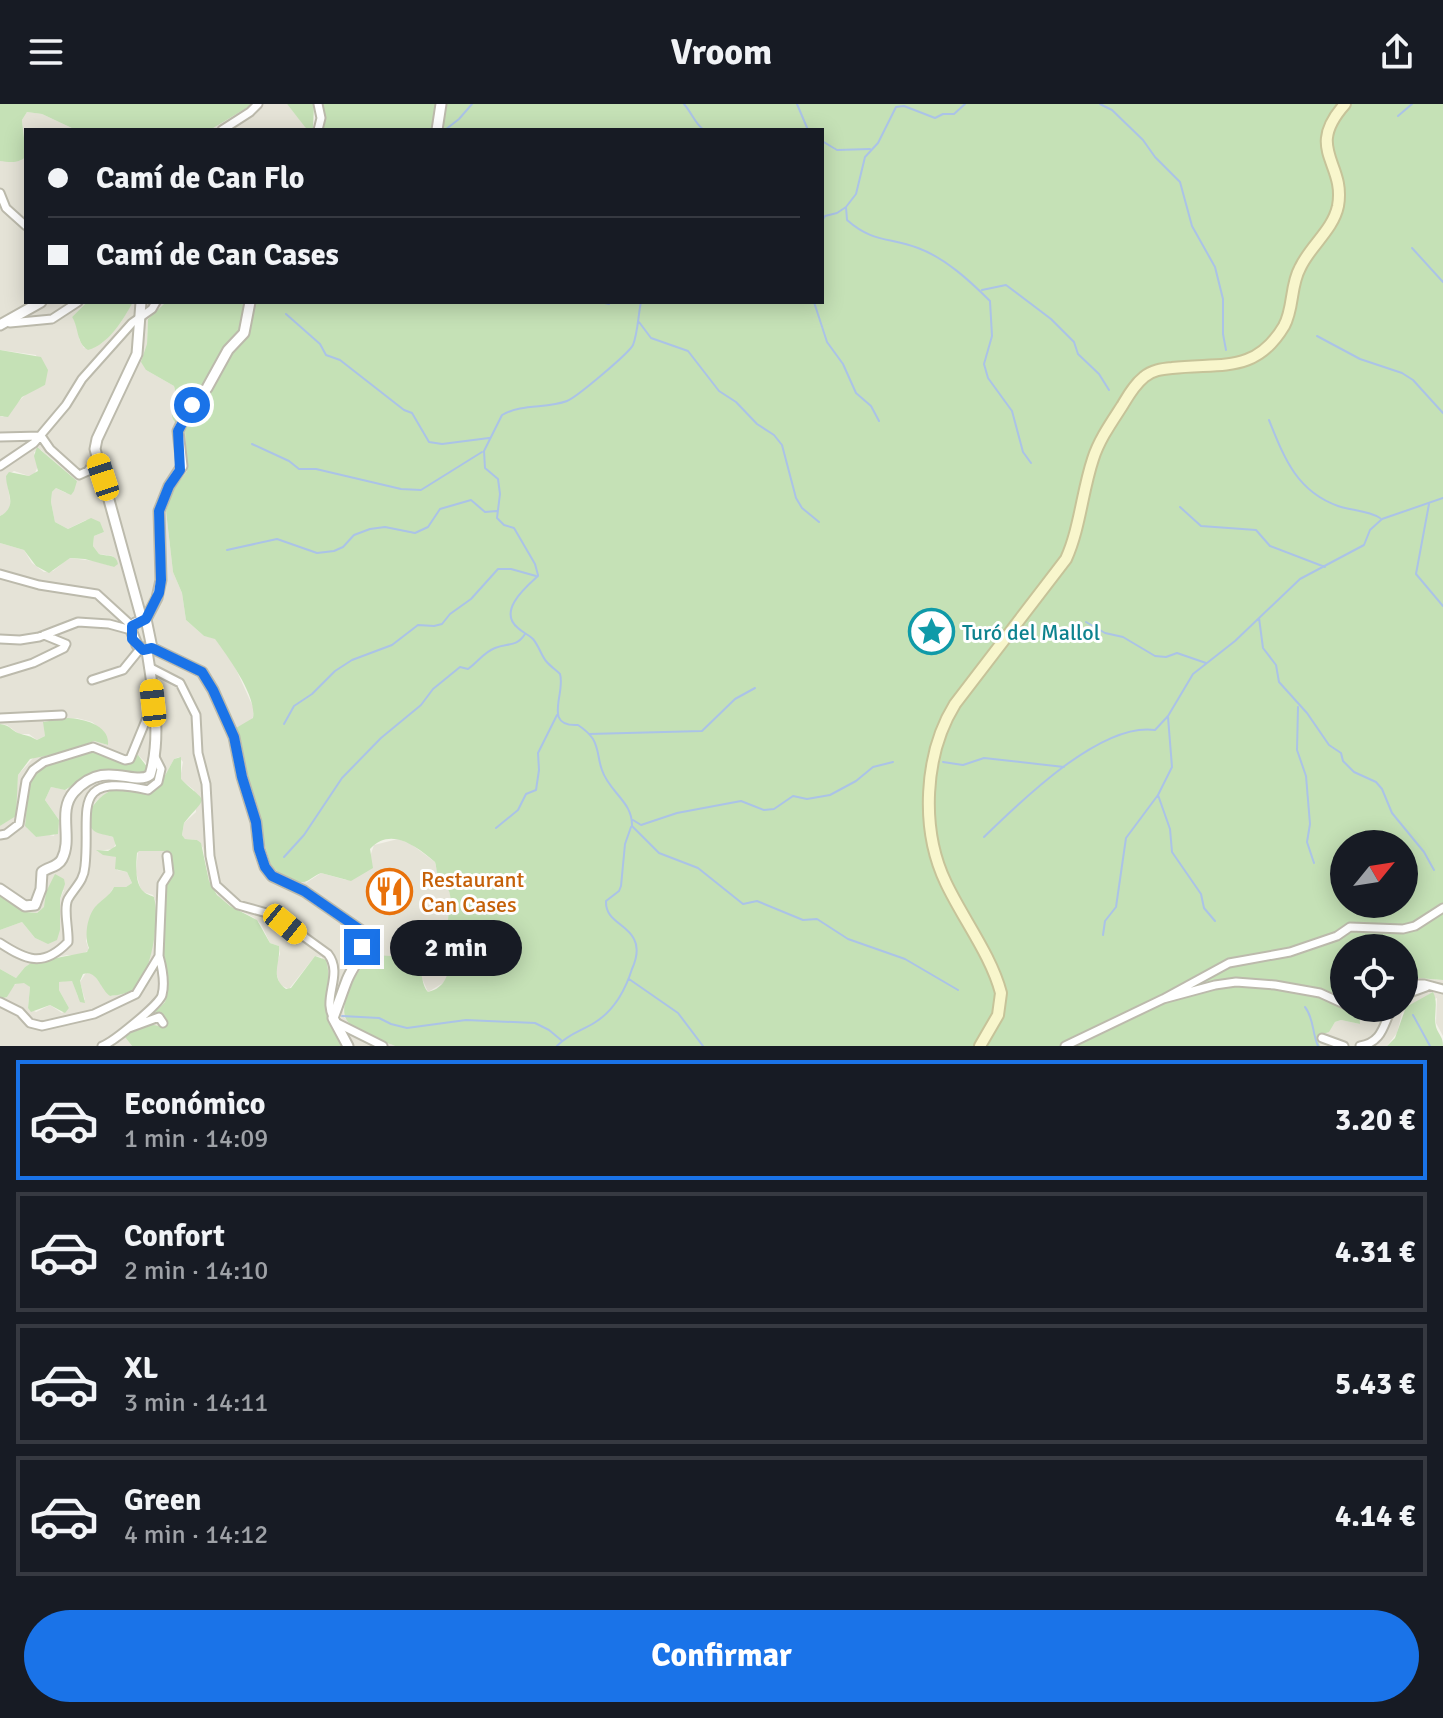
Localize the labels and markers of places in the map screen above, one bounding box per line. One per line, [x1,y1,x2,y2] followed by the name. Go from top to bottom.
[907,608,955,656] place icon: Turó del Mallol
[962,619,1100,646] place label: Turó del Mallol
[421,866,525,918] place label: Restaurant Can Cases
[366,868,414,916] restaurant icon: Restaurant Can Cases

